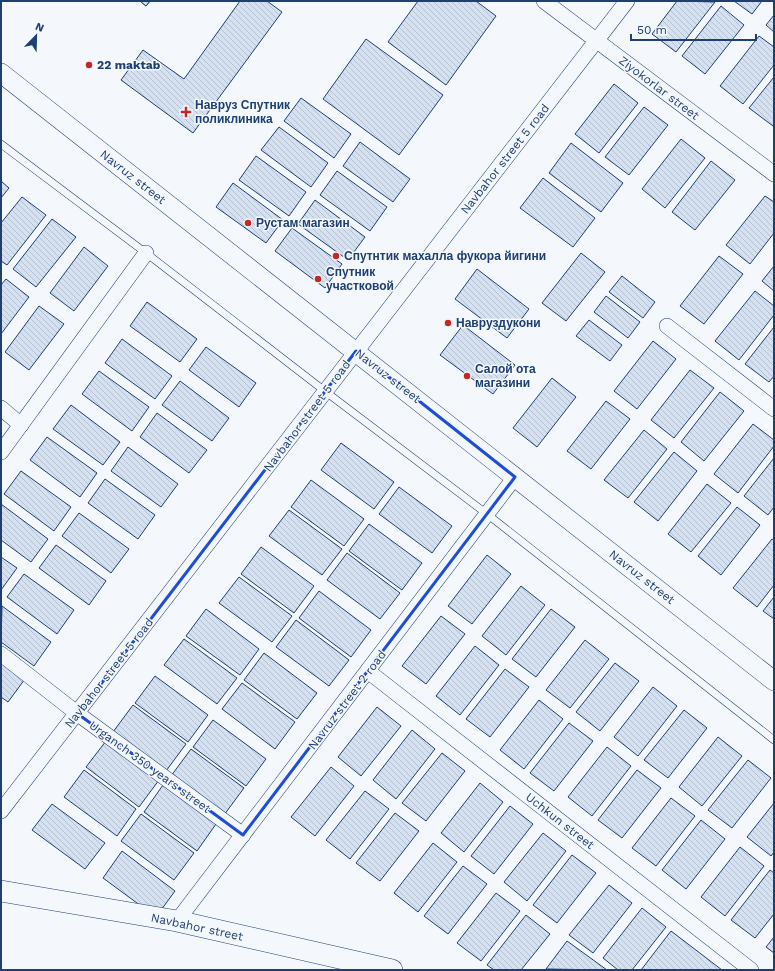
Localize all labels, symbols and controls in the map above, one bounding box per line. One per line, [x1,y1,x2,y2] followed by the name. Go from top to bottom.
[16,16,56,56] north arrow
[631,16,756,42] scale bar
[33,20,46,35] text: N
[637,23,667,37] text: 50 m
[616,53,702,123] street label: Ziyokorlar street
[97,58,161,72] place label: 22 maktab
[84,60,94,70] marker: 22 maktab
[195,98,291,126] place label: Навруз Спутник поликлиника
[458,101,552,217] street label: Navbahor street 5 road
[180,106,192,118] marker: Навруз Спутник поликлиника
[98,147,168,207] street label: Navruz street
[256,216,350,230] place label: Рустам магазин
[243,218,253,228] marker: Рустам магазин
[344,249,546,263] place label: Спутнтик махалла фукора йигини
[331,251,341,261] marker: Спутнтик махалла фукора йигини
[326,265,394,293] place label: Спутник участковой
[313,274,323,284] marker: Спутник участковой
[456,316,541,330] place label: Навруздукони
[443,318,453,328] marker: Навруздукони
[353,346,423,406] street label: Navruz street
[261,358,353,474] street label: Navbahor street 5 road
[475,362,536,390] place label: Салой ота магазини
[462,371,472,381] marker: Салой ота магазини
[607,547,677,607] street label: Navruz street
[62,615,156,731] street label: Navbahor street 5 road
[305,648,389,752] street label: Navruz street 2 road
[86,718,214,816] street label: Urganch 350 years street
[523,790,597,852] street label: Uchkun street
[150,910,244,944] street label: Navbahor street

